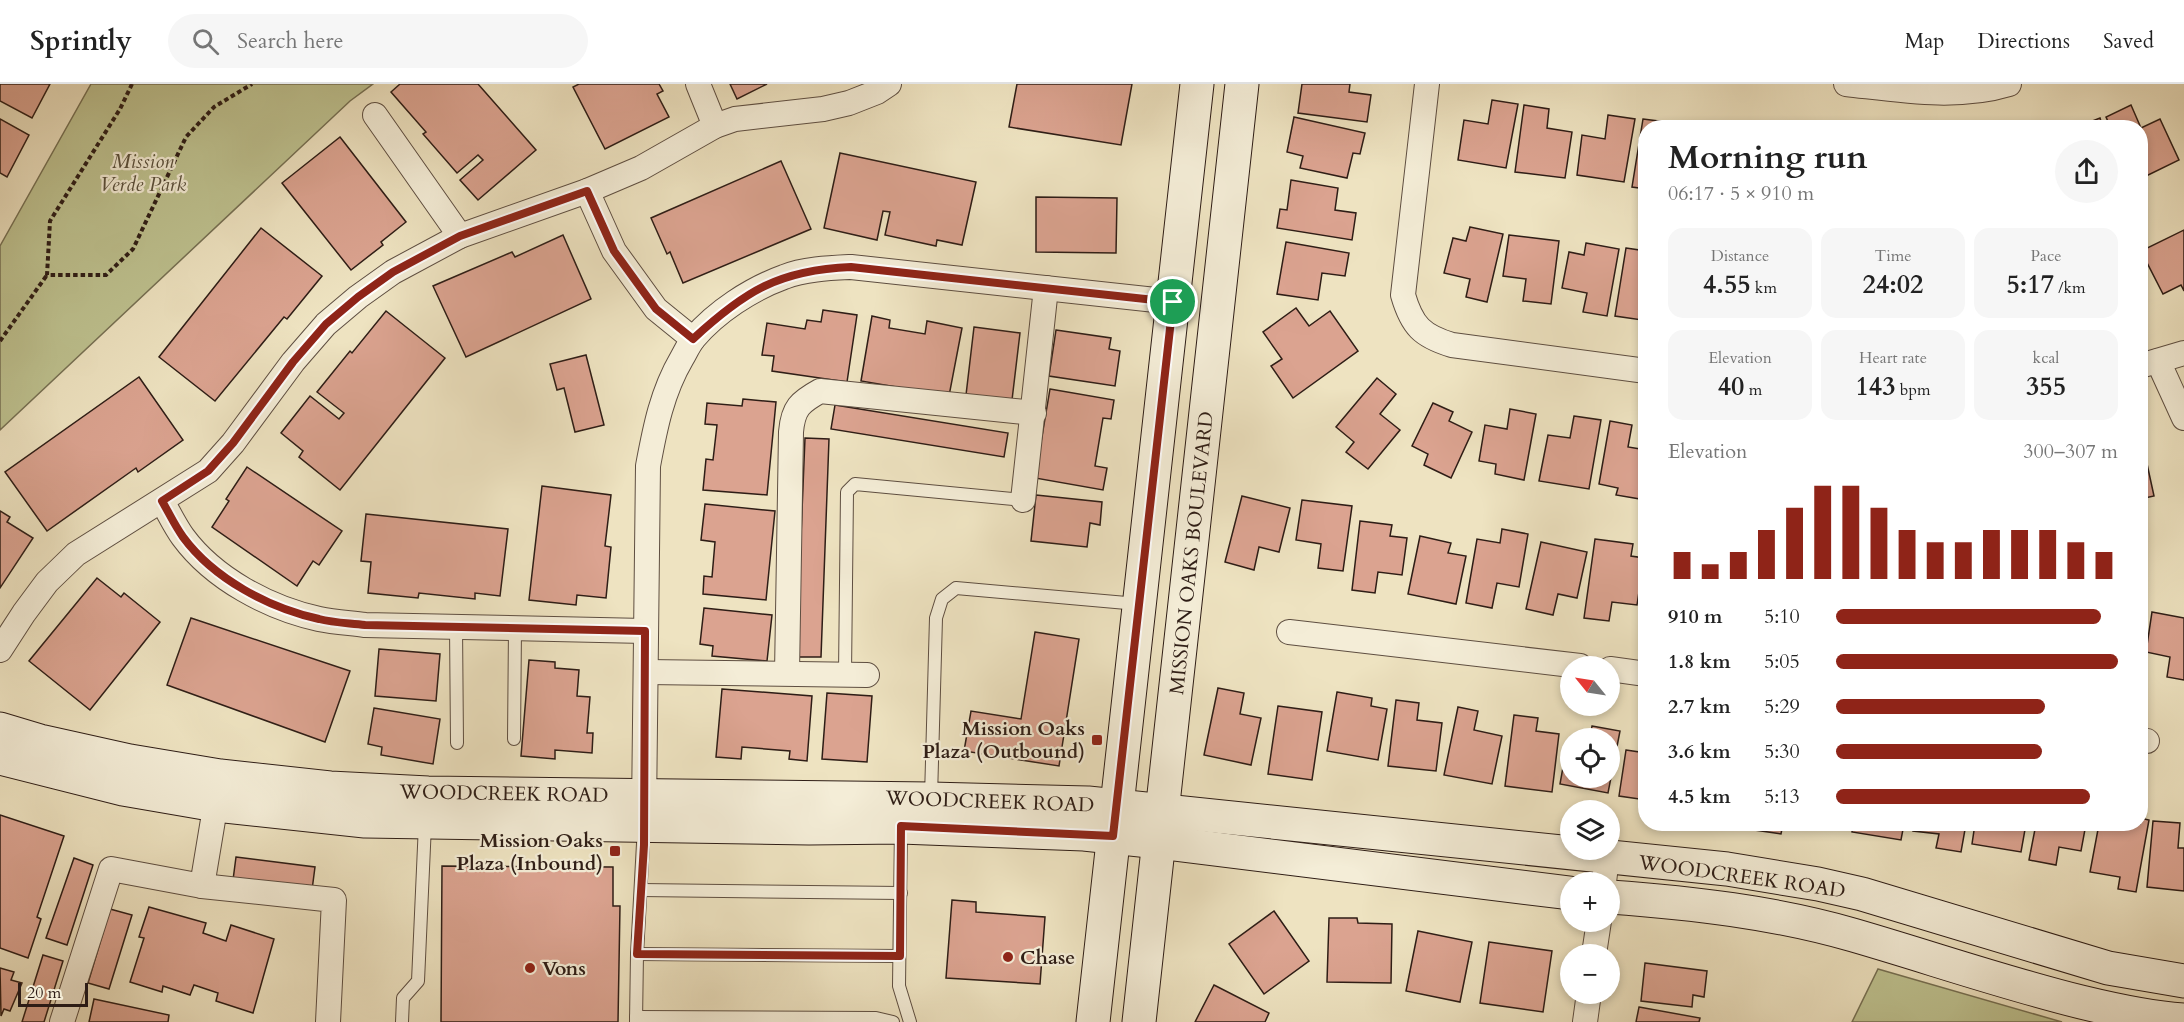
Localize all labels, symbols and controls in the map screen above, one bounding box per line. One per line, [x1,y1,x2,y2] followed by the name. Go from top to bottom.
[168,14,588,68] search box
[30,22,132,60] text: Sprintly
[189,25,222,58] icon: search
[237,26,344,56] text: Search here
[1904,27,1944,56] text: Map
[1977,27,2070,56] text: Directions
[2103,27,2154,56] text: Saved
[1668,135,1868,180] text: Morning run
[2055,140,2118,203] button: share
[100,148,186,198] park label: Mission Verde Park
[1668,180,1814,207] text: 06:17 · 5 × 910 m
[1711,245,1769,267] text: Distance
[1874,245,1912,267] text: Time
[2031,245,2061,267] text: Pace
[1703,267,1751,302] text: 4.55
[1863,267,1923,302] text: 24:02
[2006,267,2054,302] text: 5:17
[1147,276,1198,327] pin
[1751,277,1777,299] text: km
[2054,277,2086,299] text: /km
[1156,285,1189,318] icon: arrive
[1708,347,1772,369] text: Elevation
[1859,347,1927,369] text: Heart rate
[2033,347,2059,369] text: kcal
[1718,369,1744,404] text: 40
[1856,369,1896,404] text: 143
[2026,369,2066,404] text: 355
[1744,379,1762,401] text: m
[1896,379,1930,401] text: bpm
[1163,410,1220,696] street label: MISSION OAKS BOULEVARD
[1668,438,1747,465] text: Elevation
[2023,438,2118,465] text: 300–307 m
[1668,603,1723,630] text: 910 m
[1764,603,1800,630] text: 5:10
[1668,648,1731,675] text: 1.8 km
[1764,648,1800,675] text: 5:05
[1560,656,1620,716] north arrow
[1560,656,1620,1004] map controls
[1668,693,1731,720] text: 2.7 km
[1764,693,1800,720] text: 5:29
[922,715,1085,765] place label: Mission Oaks Plaza (Outbound)
[1560,728,1620,788] button: locate
[1090,733,1104,747] marker: Mission Oaks Plaza (Outbound)
[1668,738,1731,765] text: 3.6 km
[1764,738,1800,765] text: 5:30
[398,778,609,809] street label: WOODCREEK ROAD
[1668,783,1731,810] text: 4.5 km
[1764,783,1800,810] text: 5:13
[884,784,1095,819] street label: WOODCREEK ROAD
[1560,800,1620,860] button: layers
[456,827,603,877] place label: Mission Oaks Plaza (Inbound)
[608,844,622,858] marker: Mission Oaks Plaza (Inbound)
[1636,848,1847,904] street label: WOODCREEK ROAD
[1560,872,1620,932] button: +
[1020,944,1075,971] place label: Chase
[1560,944,1620,1004] button: −
[1001,950,1015,964] marker: Chase
[542,955,586,982] place label: Vons
[523,961,537,975] marker: Vons
[18,980,88,1008] scale bar
[27,982,61,1004] text: 20 m

